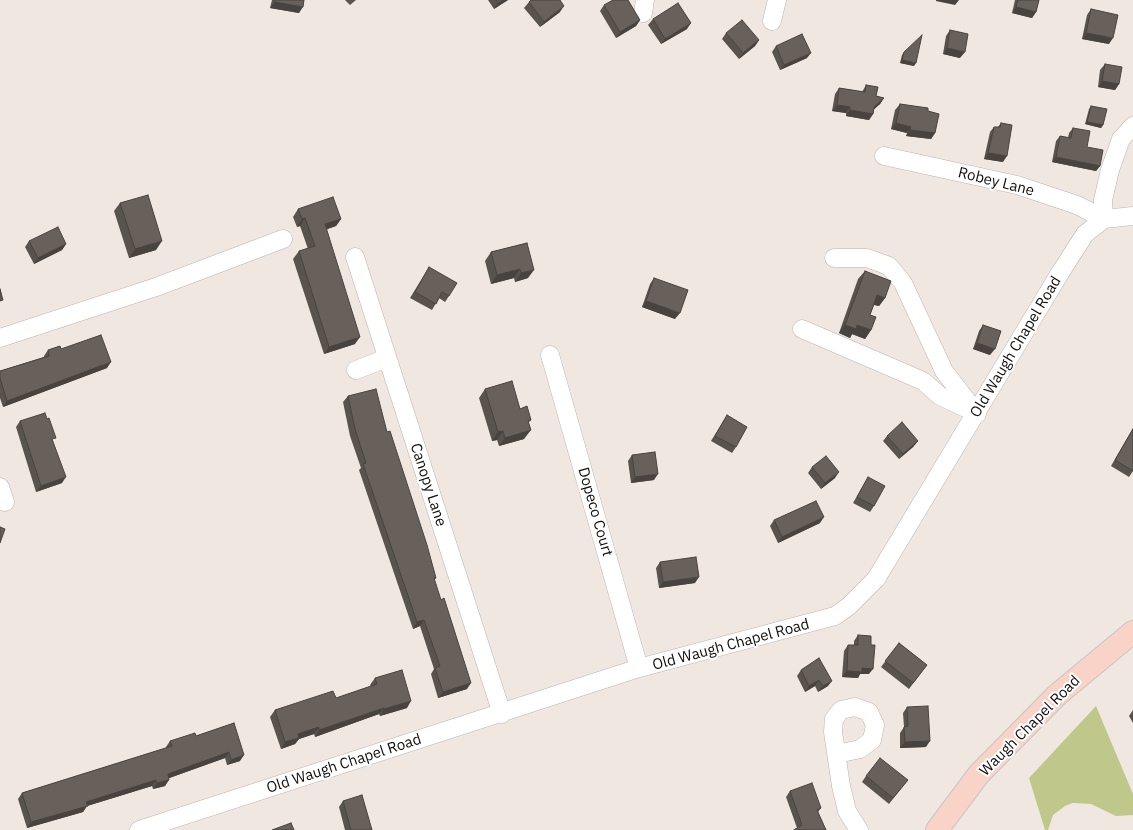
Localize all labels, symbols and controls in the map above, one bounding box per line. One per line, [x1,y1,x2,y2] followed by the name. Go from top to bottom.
[956,164,1036,200] street label: Robey Lane
[967,273,1065,421] street label: Old Waugh Chapel Road
[406,441,450,529] street label: Canopy Lane
[574,465,616,559] street label: Dopeco Court
[651,615,811,675] street label: Old Waugh Chapel Road
[976,672,1084,780] street label: Waugh Chapel Road
[264,730,424,798] street label: Old Waugh Chapel Road

